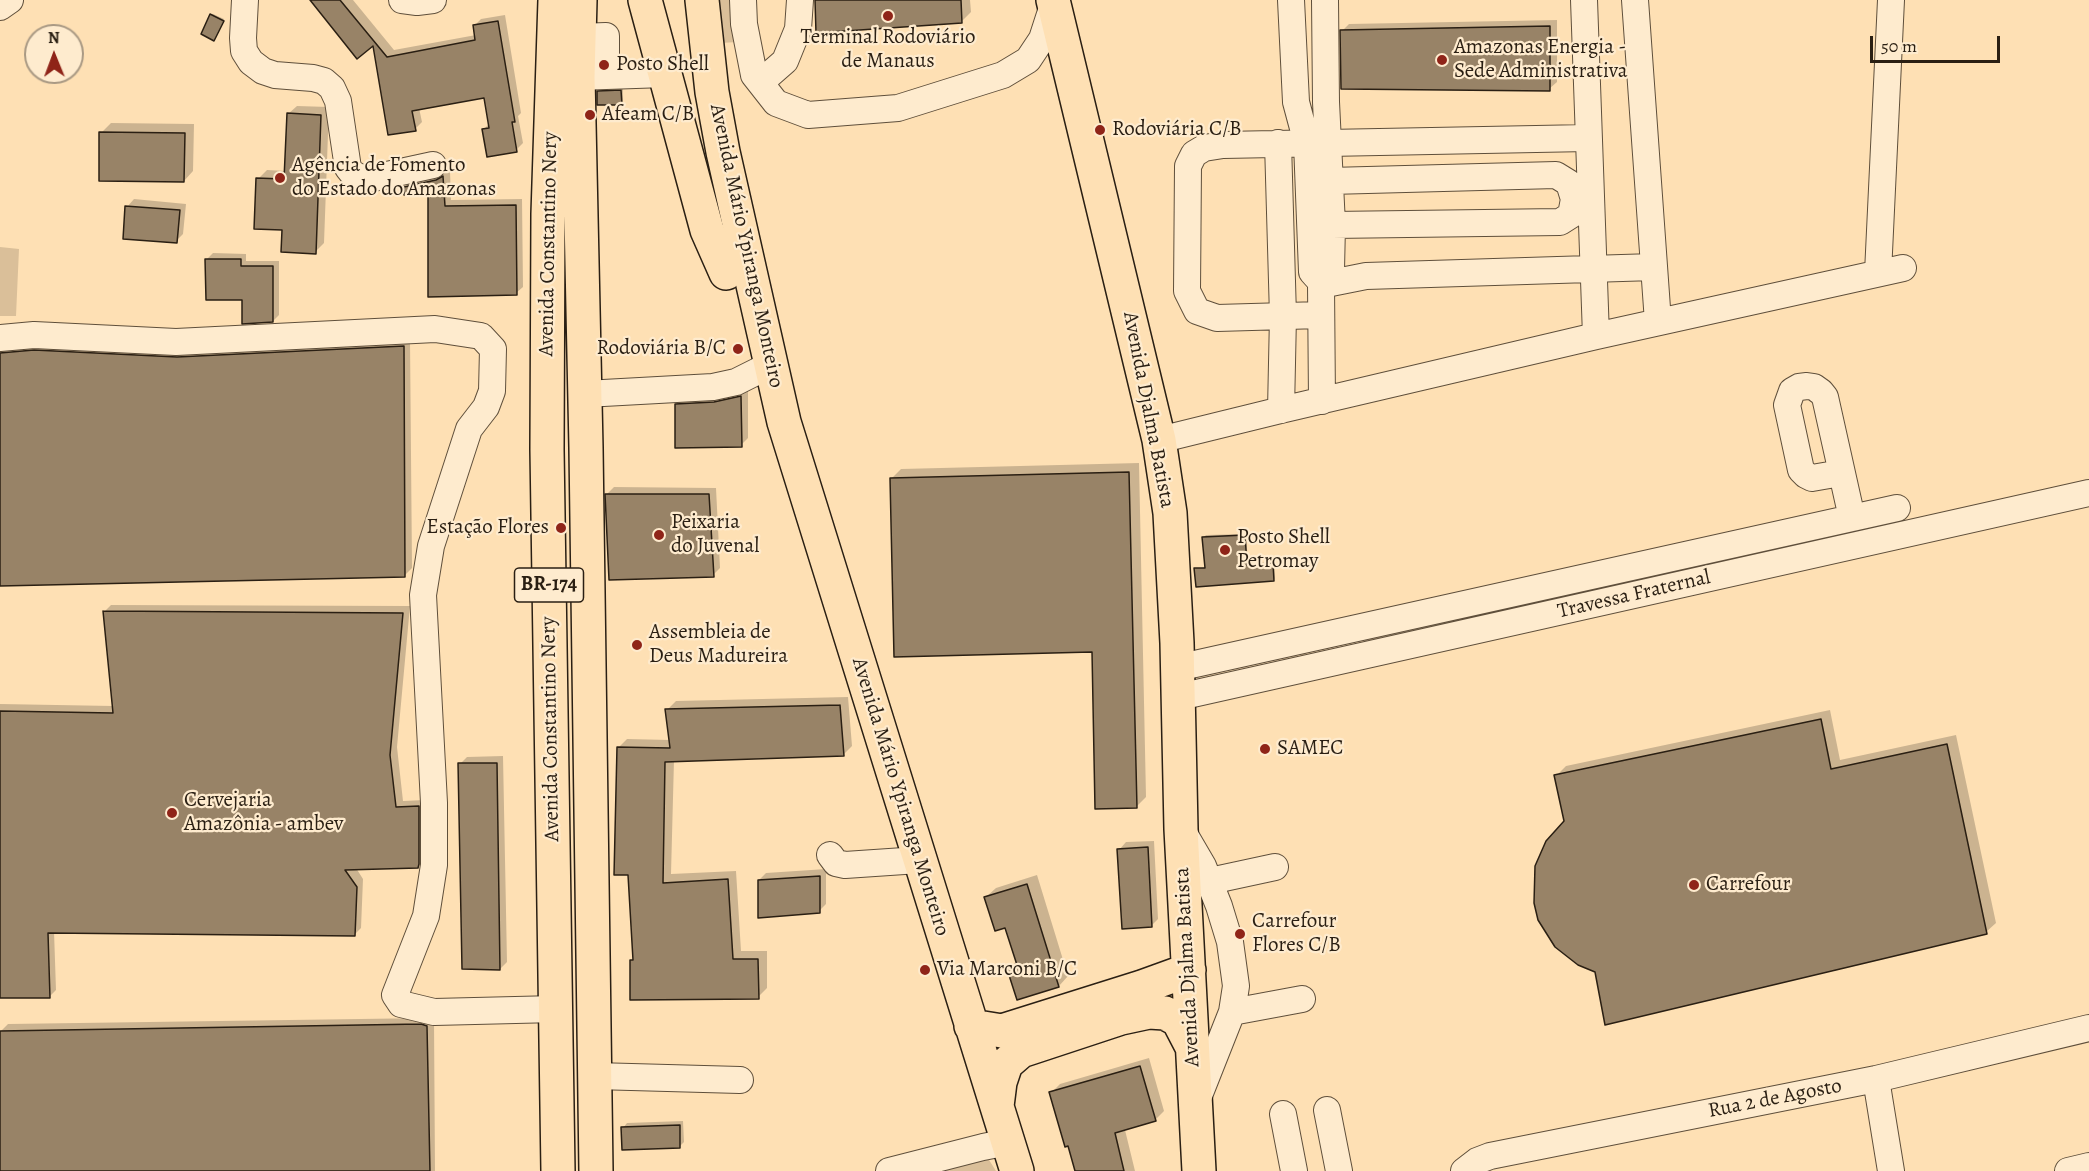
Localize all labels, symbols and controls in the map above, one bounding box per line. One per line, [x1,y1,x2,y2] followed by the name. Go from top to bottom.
[881,9,895,23] marker: Terminal Rodoviário de Manaus
[24,24,84,84] north arrow
[1873,24,2004,62] scale bar
[800,25,976,75] place label: Terminal Rodoviário de Manaus
[48,27,60,49] text: N
[1881,34,1917,58] text: 50 m
[1454,35,1628,85] place label: Amazonas Energia - Sede Administrativa
[616,52,709,78] place label: Posto Shell
[1435,53,1449,67] marker: Amazonas Energia - Sede Administrativa
[597,58,611,72] marker: Posto Shell
[602,102,694,128] place label: Afeam C/B
[704,102,788,390] street label: Avenida Mário Ypiranga Monteiro
[583,108,597,122] marker: Afeam C/B
[1112,117,1242,143] place label: Rodoviária C/B
[1093,123,1107,137] marker: Rodoviária C/B
[534,131,564,357] street label: Avenida Constantino Nery
[292,153,496,203] place label: Agência de Fomento do Estado do Amazonas
[273,171,287,185] marker: Agência de Fomento do Estado do Amazonas
[1117,310,1179,510] street label: Avenida Djalma Batista
[596,336,726,362] place label: Rodoviária B/C
[731,342,745,356] marker: Rodoviária B/C
[671,510,759,560] place label: Peixaria do Juvenal
[426,515,549,541] place label: Estação Flores
[554,521,568,535] marker: Estação Flores
[1237,525,1330,575] place label: Posto Shell Petromay
[652,528,666,542] marker: Peixaria do Juvenal
[1218,543,1232,557] marker: Posto Shell Petromay
[1555,565,1713,625] street label: Travessa Fraternal
[514,568,584,602] road number: BR-174
[536,616,566,842] street label: Avenida Constantino Nery
[649,620,788,670] place label: Assembleia de Deus Madureira
[630,638,644,652] marker: Assembleia de Deus Madureira
[846,655,954,939] street label: Avenida Mário Ypiranga Monteiro
[1277,736,1343,762] place label: SAMEC
[1258,742,1272,756] marker: SAMEC
[184,788,343,838] place label: Cervejaria Amazônia - ambev
[165,806,179,820] marker: Cervejaria Amazônia - ambev
[1170,867,1206,1067] street label: Avenida Djalma Batista
[1706,872,1791,898] place label: Carrefour
[1687,878,1701,892] marker: Carrefour
[1252,909,1341,959] place label: Carrefour Flores C/B
[1233,927,1247,941] marker: Carrefour Flores C/B
[937,957,1077,983] place label: Via Marconi B/C
[918,963,932,977] marker: Via Marconi B/C
[1706,1074,1844,1124] street label: Rua 2 de Agosto

